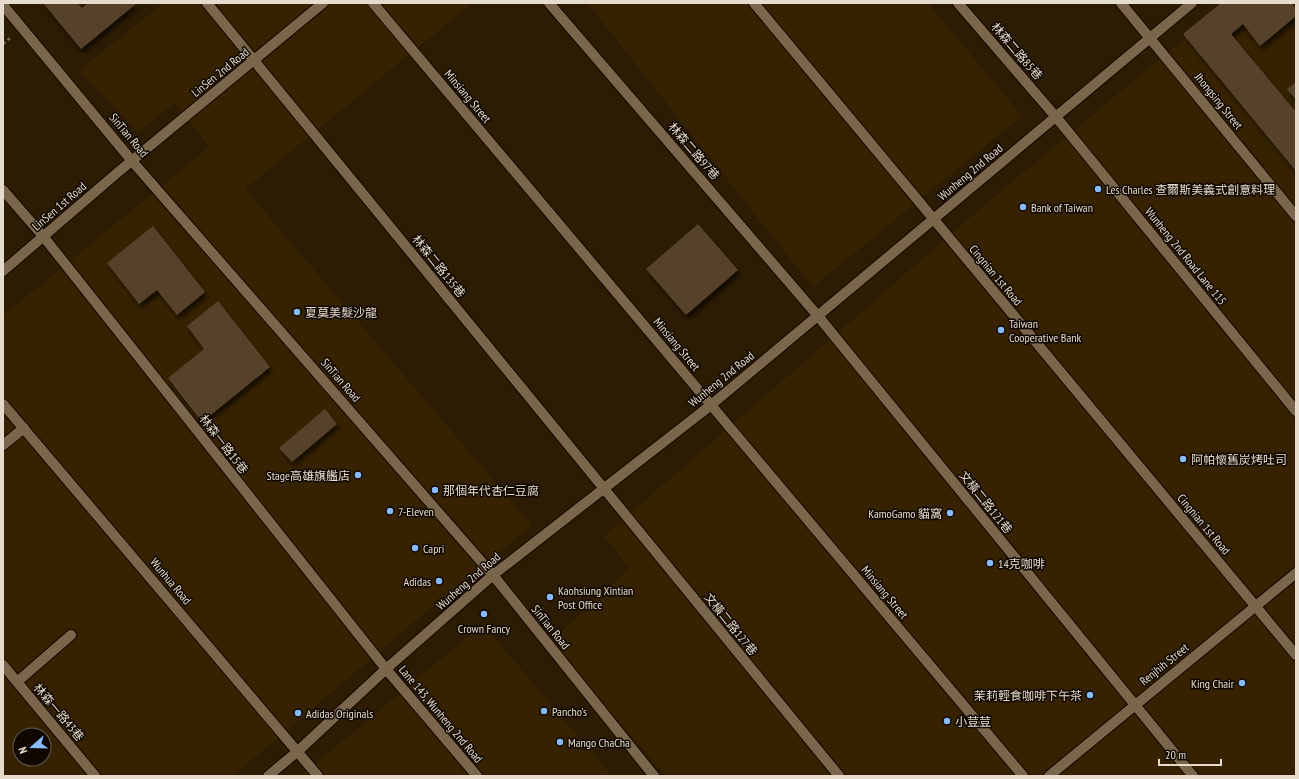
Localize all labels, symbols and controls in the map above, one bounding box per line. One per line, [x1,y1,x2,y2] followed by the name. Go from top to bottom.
[988,19,1046,83] street label: 林森二路85巷
[188,44,252,100] street label: LinSen 2nd Road
[441,66,495,126] street label: Minsiang Street
[1191,69,1247,133] street label: Jhongsing Street
[106,110,152,160] street label: SinTian Road
[665,119,723,183] street label: 林森二路97巷
[934,140,1006,204] street label: Wunheng 2nd Road
[29,179,89,233] street label: LinSen 1st Road
[1106,182,1275,197] place label: Les Charles 查爾斯美義式創意料理
[1093,184,1103,194] marker: Les Charles 查爾斯美義式創意料理
[1031,200,1093,215] place label: Bank of Taiwan
[1018,202,1028,212] marker: Bank of Taiwan
[1142,204,1230,308] street label: Wunheng 2nd Road Lane 115
[409,232,469,300] street label: 林森二路135巷
[966,242,1026,308] street label: Cingnian 1st Road
[305,305,377,320] place label: 夏莫美髮沙龍
[292,307,302,317] marker: 夏莫美髮沙龍
[650,314,704,374] street label: Minsiang Street
[1009,316,1082,345] place label: Taiwan Cooperative Bank
[996,325,1006,335] marker: Taiwan Cooperative Bank
[685,348,757,410] street label: Wunheng 2nd Road
[318,355,364,405] street label: SinTian Road
[196,411,252,477] street label: 林森一路15巷
[1191,452,1287,467] place label: 阿帕懷舊炭烤吐司
[1178,454,1188,464] marker: 阿帕懷舊炭烤吐司
[267,468,350,483] place label: Stage高雄旗艦店
[956,468,1016,536] street label: 文橫二路121巷
[353,470,363,480] marker: Stage高雄旗艦店
[443,483,539,498] place label: 那個年代杏仁豆腐
[430,485,440,495] marker: 那個年代杏仁豆腐
[1174,491,1234,557] street label: Cingnian 1st Road
[398,504,434,519] place label: 7-Eleven
[385,506,395,516] marker: 7-Eleven
[868,506,942,521] place label: KamoGamo 貓窩
[945,508,955,518] marker: KamoGamo 貓窩
[423,541,444,556] place label: Capri
[410,543,420,553] marker: Capri
[433,549,503,613] street label: Wunheng 2nd Road
[147,555,195,607] street label: Wunhua Road
[998,556,1045,571] place label: 14克咖啡
[985,558,995,568] marker: 14克咖啡
[858,562,912,622] street label: Minsiang Street
[403,574,431,589] place label: Adidas
[434,576,444,586] marker: Adidas
[558,583,633,612] place label: Kaohsiung Xintian Post Office
[701,590,761,658] street label: 文橫二路127巷
[545,592,555,602] marker: Kaohsiung Xintian Post Office
[529,602,573,652] street label: SinTian Road
[479,609,489,619] marker: Crown Fancy
[458,621,511,636] place label: Crown Fancy
[1136,639,1192,688] street label: Renjhih Street
[396,662,486,766] street label: Lane 143, Wunheng 2nd Road
[1191,676,1235,691] place label: King Chair
[1237,678,1247,688] marker: King Chair
[30,680,88,744] street label: 林森一路43巷
[974,688,1082,703] place label: 茉莉輕食咖啡下午茶
[1085,690,1095,700] marker: 茉莉輕食咖啡下午茶
[552,704,587,719] place label: Pancho's
[306,706,373,721] place label: Adidas Originals
[539,706,549,716] marker: Pancho's
[293,708,303,718] marker: Adidas Originals
[955,714,991,729] place label: 小荳荳
[942,716,952,726] marker: 小荳荳
[12,727,52,767] north arrow
[568,735,630,750] place label: Mango ChaCha
[555,737,565,747] marker: Mango ChaCha
[1159,741,1221,767] scale bar
[15,745,30,756] text: N
[1165,747,1186,762] text: 20 m

